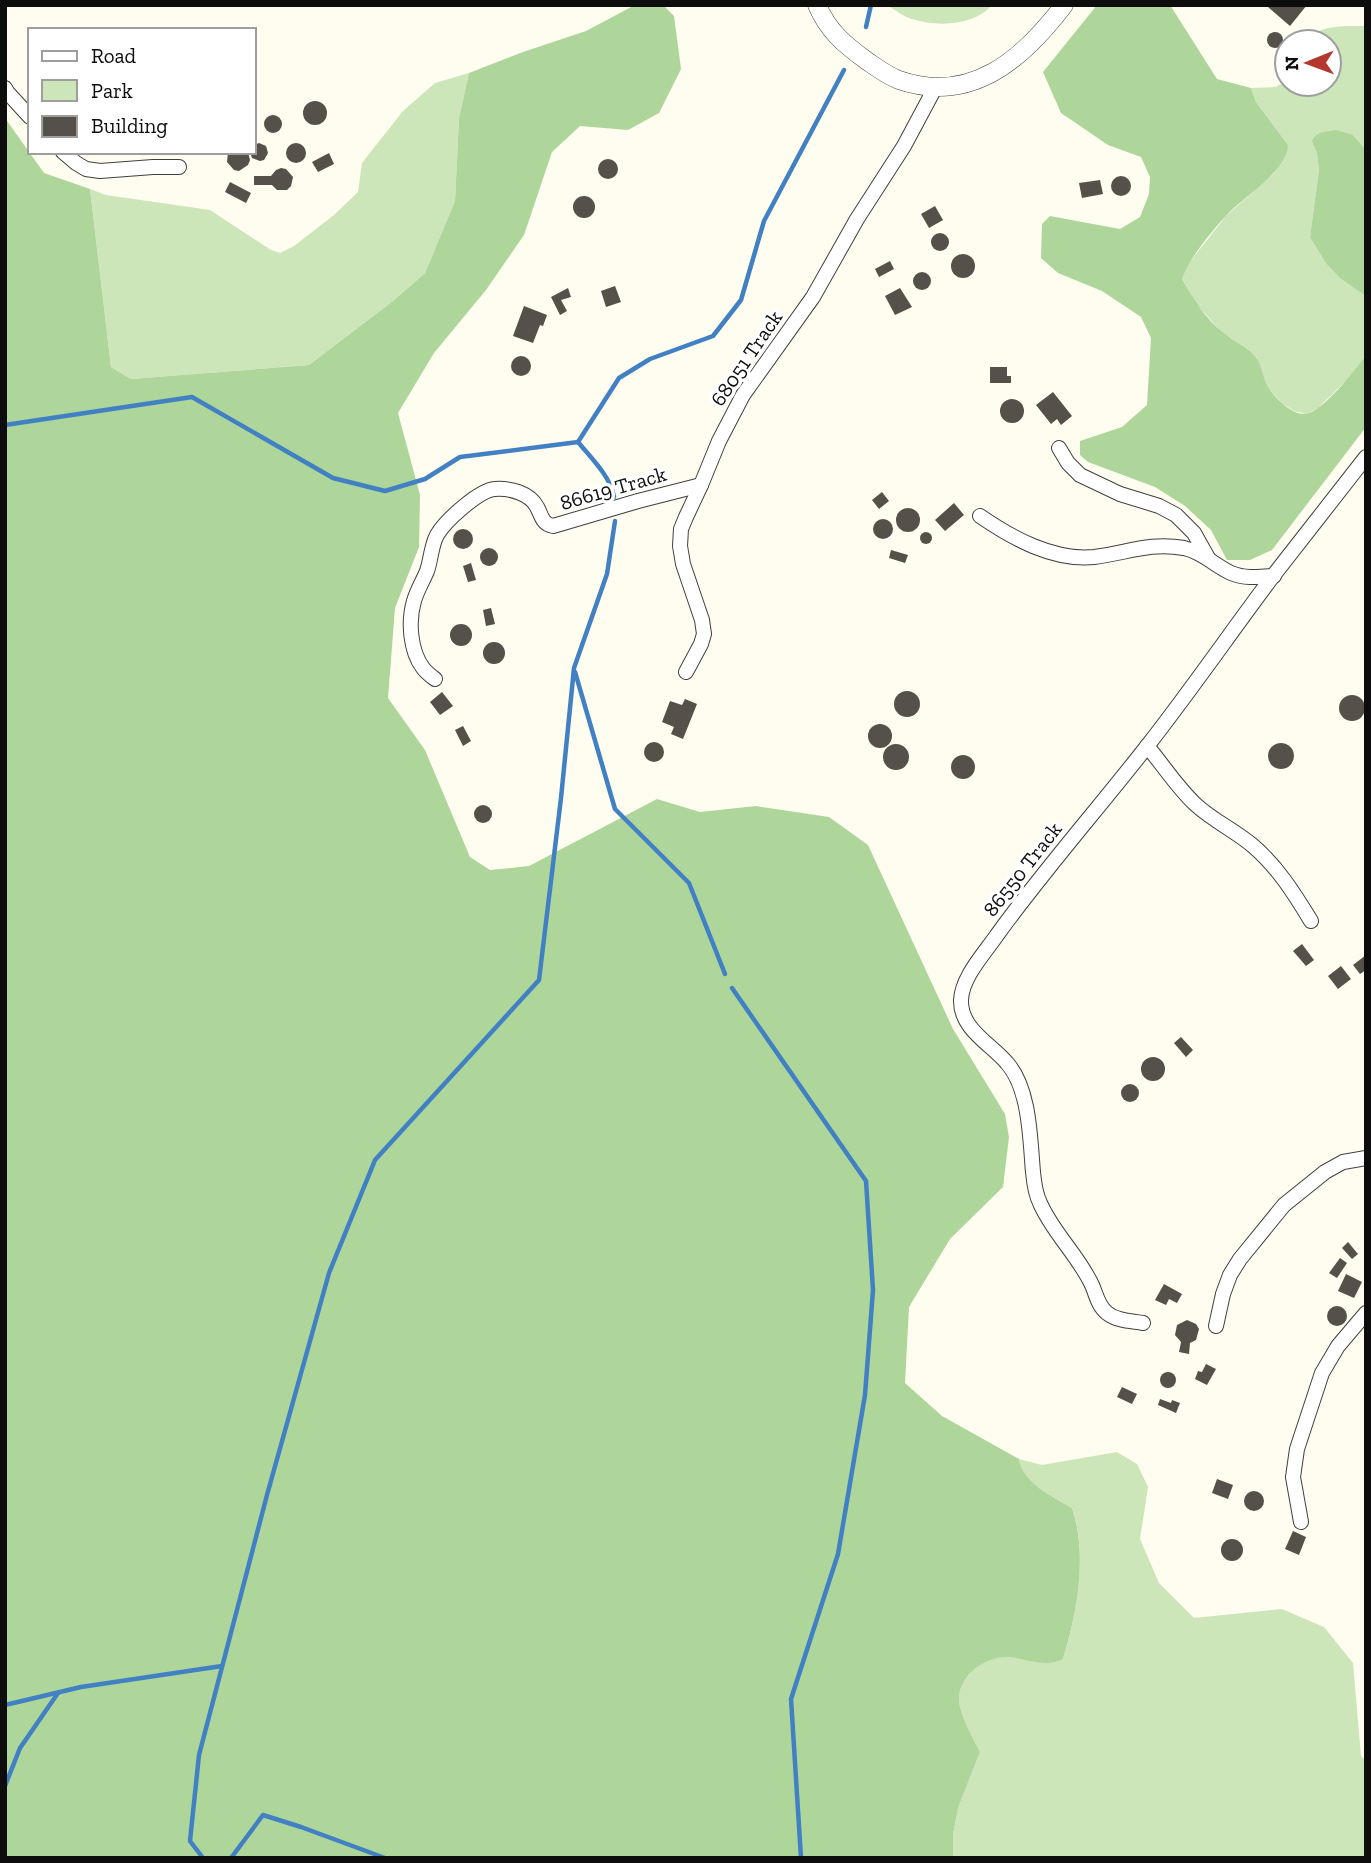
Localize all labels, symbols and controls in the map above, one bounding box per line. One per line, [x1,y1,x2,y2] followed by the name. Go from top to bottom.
[28,28,256,154] legend
[1273,28,1343,98] north arrow
[91,43,137,68] text: Road
[1280,56,1303,71] text: N
[91,78,133,103] text: Park
[91,113,168,138] text: Building
[705,305,787,411] street label: 68051 Track
[557,461,669,515] street label: 86619 Track
[977,817,1067,921] street label: 86550 Track

